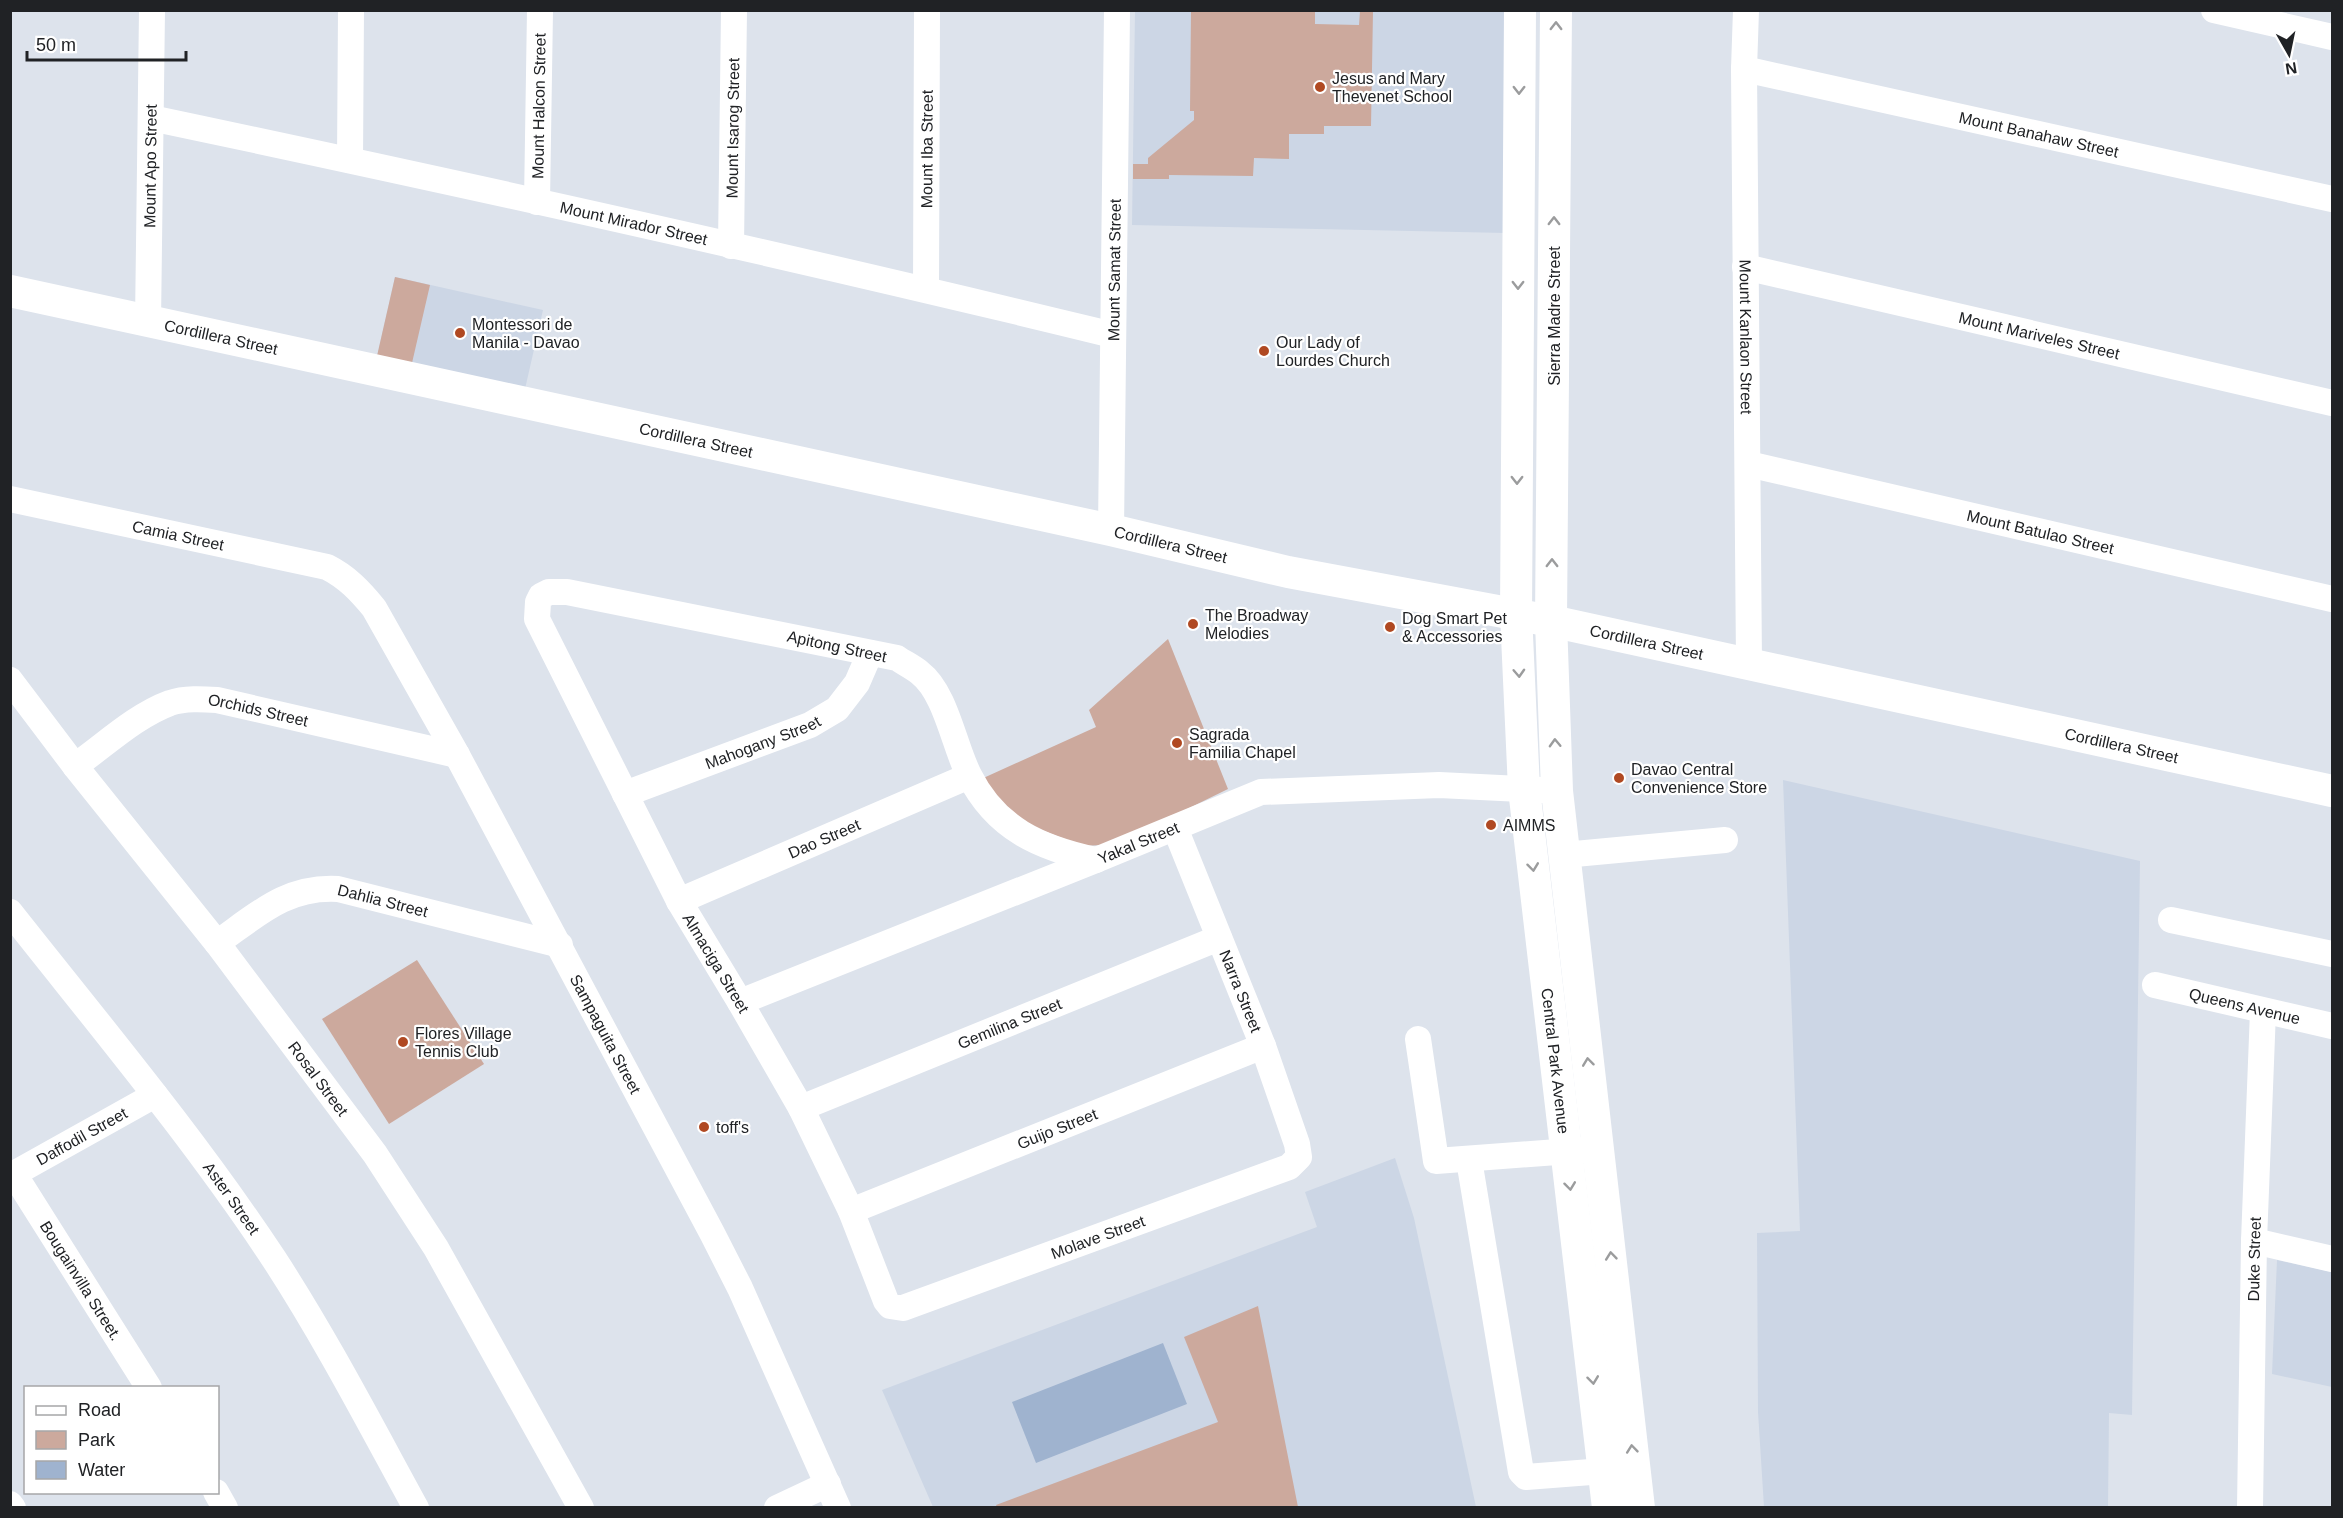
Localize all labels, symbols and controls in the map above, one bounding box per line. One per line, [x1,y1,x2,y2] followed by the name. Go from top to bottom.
[1550,21,1562,30] one-way arrow
[27,24,186,62] scale bar
[2259,24,2319,84] north arrow
[529,32,549,179] street label: Mount Halcon Street
[36,35,76,55] text: 50 m
[724,57,742,198] street label: Mount Isarog Street
[2284,59,2298,78] text: N
[1332,70,1452,105] place label: Jesus and Mary Thevenet School
[1313,80,1327,94] marker: Jesus and Mary Thevenet School
[1513,85,1526,94] one-way arrow
[918,89,936,208] street label: Mount Iba Street
[141,104,160,228] street label: Mount Apo Street
[1957,109,2121,161] street label: Mount Banahaw Street
[1105,198,1124,341] street label: Mount Samat Street
[558,199,709,248] street label: Mount Mirador Street
[1548,216,1560,225] one-way arrow
[1546,246,1563,386] street label: Sierra Madre Street
[1737,259,1755,415] street label: Mount Kanlaon Street
[1512,280,1524,289] one-way arrow
[1957,309,2122,363] street label: Mount Mariveles Street
[472,316,580,351] place label: Montessori de Manila - Davao
[163,317,280,358] street label: Cordillera Street
[453,326,467,340] marker: Montessori de Manila - Davao
[1276,334,1390,369] place label: Our Lady of Lourdes Church
[1257,344,1271,358] marker: Our Lady of Lourdes Church
[638,420,755,461] street label: Cordillera Street
[1511,475,1523,484] one-way arrow
[1965,507,2116,557] street label: Mount Batulao Street
[131,517,226,554] street label: Camia Street
[1112,523,1229,566] street label: Cordillera Street
[1546,558,1558,567] one-way arrow
[1205,607,1308,642] place label: The Broadway Melodies
[1402,610,1507,645] place label: Dog Smart Pet & Accessories
[1186,617,1200,631] marker: The Broadway Melodies
[1383,620,1397,634] marker: Dog Smart Pet & Accessories
[1588,622,1705,663] street label: Cordillera Street
[786,628,889,665] street label: Apitong Street
[1512,668,1525,677] one-way arrow
[208,691,310,730] street label: Orchids Street
[703,712,824,772] street label: Mahogany Street
[2063,725,2180,766] street label: Cordillera Street
[1189,726,1296,761] place label: Sagrada Familia Chapel
[1170,736,1184,750] marker: Sagrada Familia Chapel
[1549,738,1562,747] one-way arrow
[1631,761,1767,796] place label: Davao Central Convenience Store
[1612,771,1626,785] marker: Davao Central Convenience Store
[786,816,863,862] street label: Dao Street
[1503,817,1555,834] place label: AIMMS
[1484,818,1498,832] marker: AIMMS
[1095,819,1182,867] street label: Yakal Street
[1527,862,1539,872] one-way arrow
[336,881,430,920] street label: Dahlia Street
[679,910,753,1016] street label: Almaciga Street
[1216,948,1265,1035] street label: Narra Street
[567,972,644,1097] street label: Sampaguita Street
[2187,985,2302,1027] street label: Queens Avenue
[1538,987,1572,1135] street label: Central Park Avenue
[955,995,1064,1052] street label: Gemilina Street
[415,1025,512,1060] place label: Flores Village Tennis Club
[396,1035,410,1049] marker: Flores Village Tennis Club
[285,1038,352,1120] street label: Rosal Street
[1583,1057,1595,1066] one-way arrow
[34,1104,131,1169] street label: Daffodil Street
[1015,1105,1100,1153] street label: Guijo Street
[716,1119,749,1136] place label: toff's
[697,1120,711,1134] marker: toff's
[200,1159,263,1238] street label: Aster Street
[1563,1181,1576,1190] one-way arrow
[1049,1212,1148,1262] street label: Molave Street
[2245,1216,2264,1301] street label: Duke Street
[37,1218,125,1344] street label: Bougainvilla Street.
[1605,1251,1617,1260] one-way arrow
[1586,1375,1599,1384] one-way arrow
[24,1386,219,1494] legend
[78,1400,121,1420] text: Road
[78,1430,116,1450] text: Park
[1626,1445,1639,1454] one-way arrow
[78,1460,125,1480] text: Water

